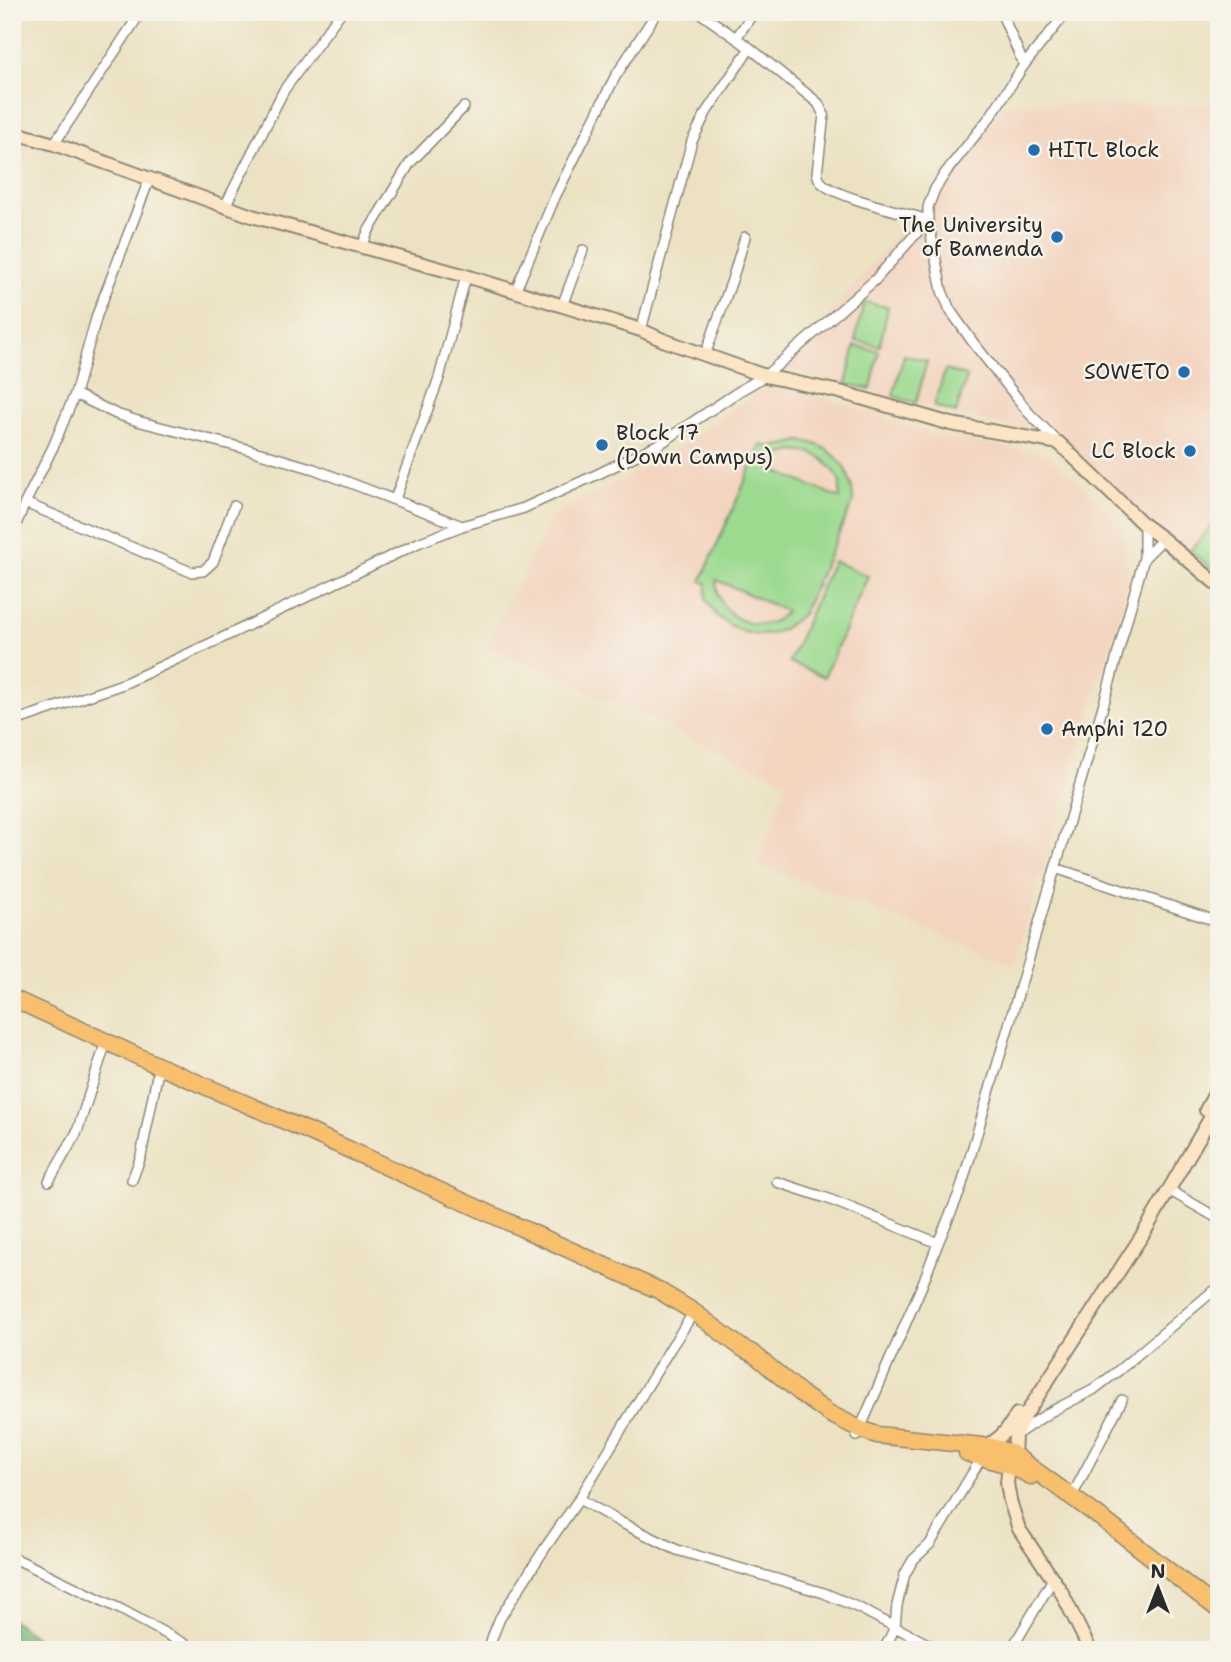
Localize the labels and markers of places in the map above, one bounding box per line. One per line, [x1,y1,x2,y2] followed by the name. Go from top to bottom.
[1048,136,1159,164] place label: HITL Block
[1026,142,1042,158] marker: HITL Block
[899,211,1043,263] place label: The University of Bamenda
[1049,229,1065,245] marker: The University of Bamenda
[1084,358,1170,386] place label: SOWETO
[1176,364,1192,380] marker: SOWETO
[616,419,773,471] place label: Block 17 (Down Campus)
[594,437,610,453] marker: Block 17 (Down Campus)
[1091,437,1176,465] place label: LC Block
[1182,443,1198,459] marker: LC Block
[1061,715,1168,743] place label: Amphi 120
[1039,721,1055,737] marker: Amphi 120

